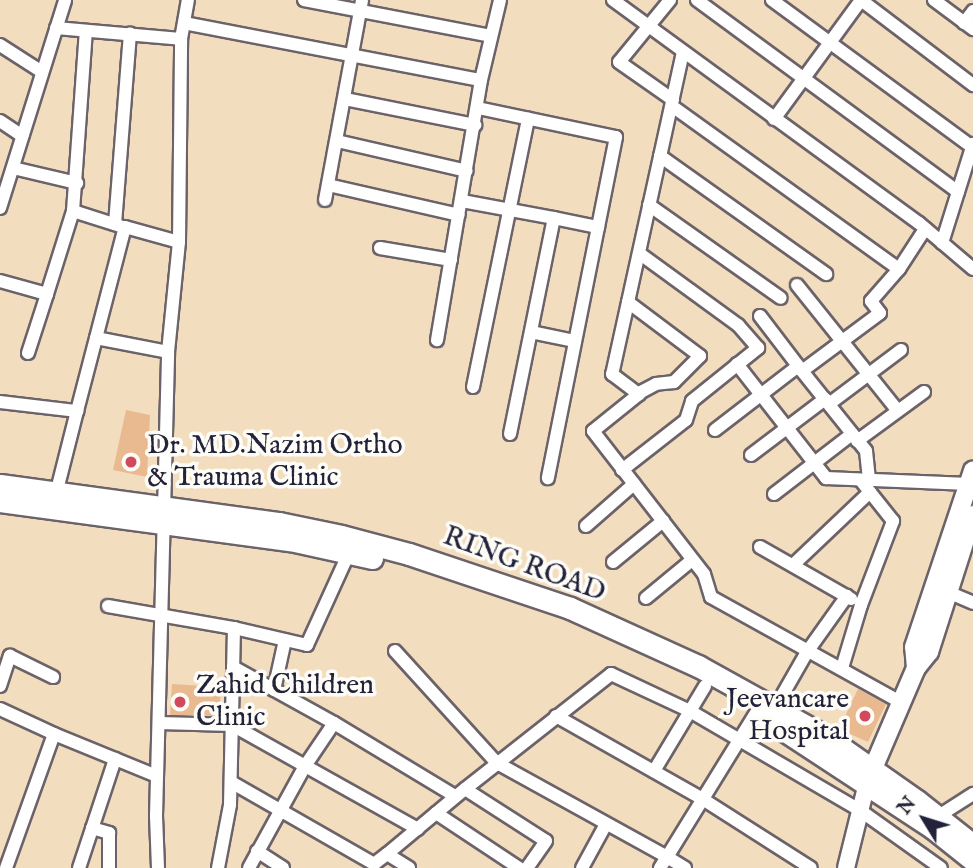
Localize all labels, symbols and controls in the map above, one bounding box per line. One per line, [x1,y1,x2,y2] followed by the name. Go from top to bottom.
[147,429,403,495] place label: Dr. MD.Nazim Ortho & Trauma Clinic
[121,452,141,472] marker: Dr. MD.Nazim Ortho & Trauma Clinic
[438,520,610,610] street label: RING ROAD
[196,669,374,735] place label: Zahid Children Clinic
[726,683,849,749] place label: Jeevancare Hospital
[170,692,190,712] marker: Zahid Children Clinic
[855,706,875,726] marker: Jeevancare Hospital
[889,784,959,854] north arrow
[893,792,922,820] text: N

